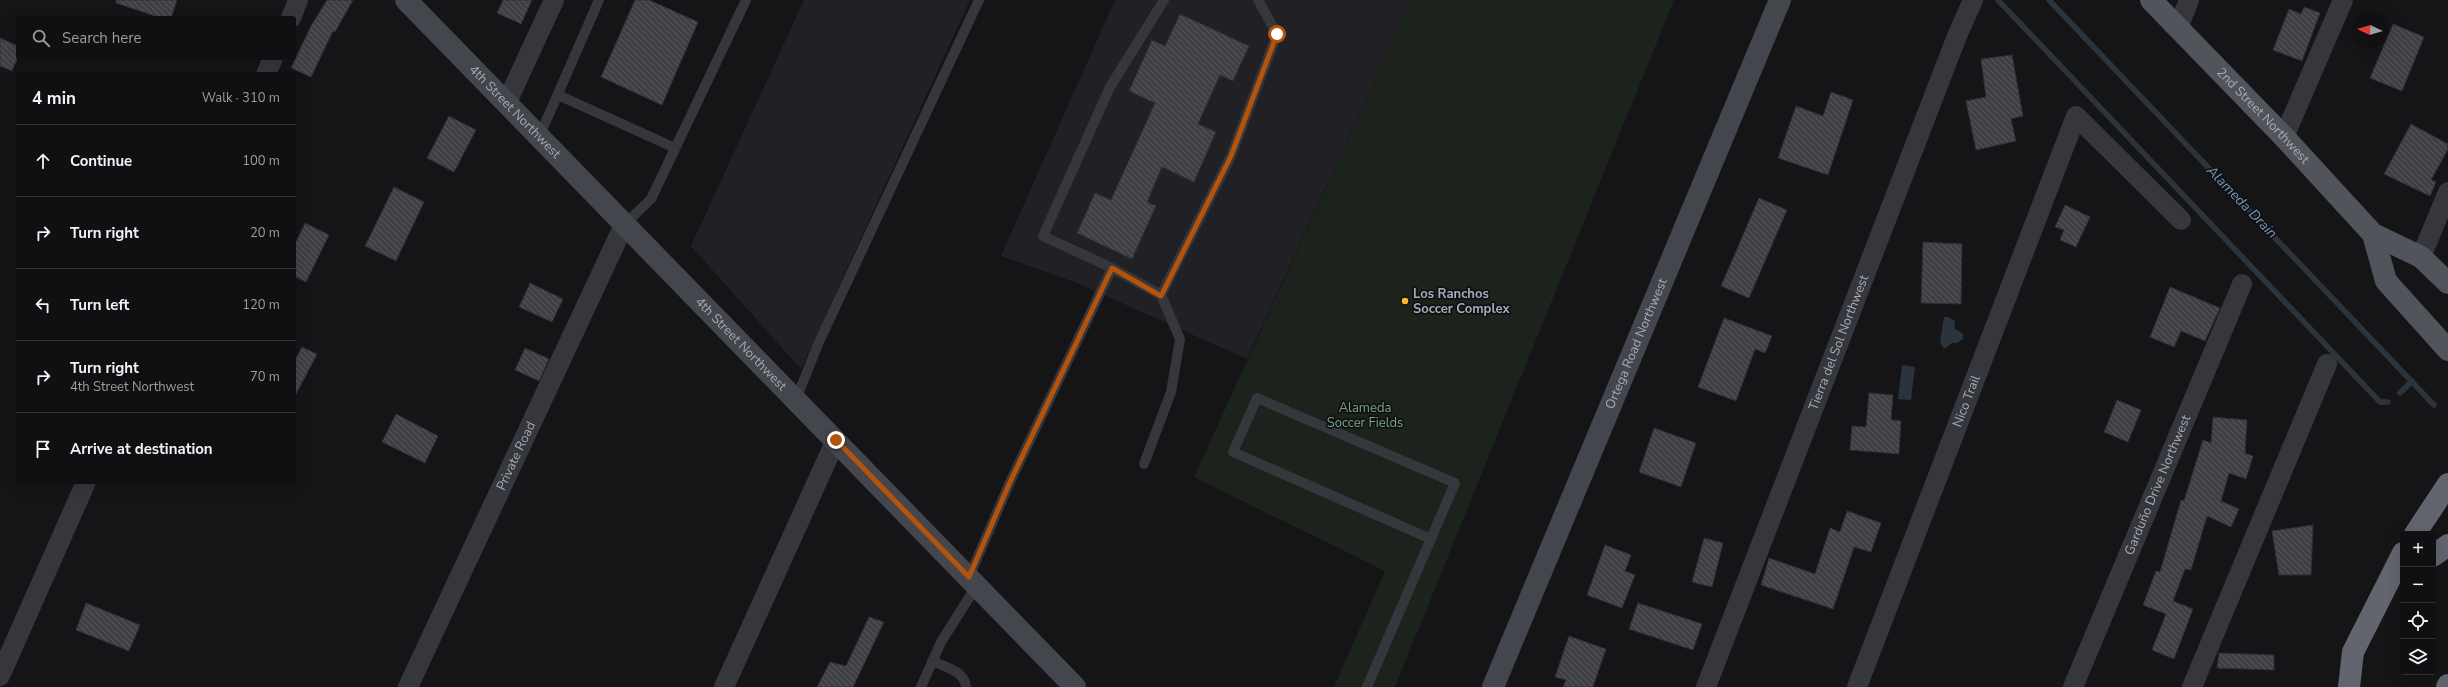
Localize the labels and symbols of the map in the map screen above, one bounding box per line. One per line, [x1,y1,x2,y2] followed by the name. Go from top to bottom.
[2352,12,2388,48] north arrow
[1268,25,1286,43] route start
[465,61,565,163] street label: 4th Street Northwest
[2212,64,2314,168] street label: 2nd Street Northwest
[2202,161,2282,243] water label: Alameda Drain
[1805,272,1873,413] street label: Tierra del Sol Northwest
[1601,275,1672,412] street label: Ortega Road Northwest
[1413,285,1511,318] place label: Los Ranchos Soccer Complex
[691,293,791,395] street label: 4th Street Northwest
[1400,296,1410,306] marker: Los Ranchos Soccer Complex
[1948,373,1985,430] street label: Nico Trail
[1327,399,1403,432] park label: Alameda Soccer Fields
[2120,412,2195,558] street label: Garduño Drive Northwest
[492,419,540,493] street label: Private Road
[827,431,845,449] route end

